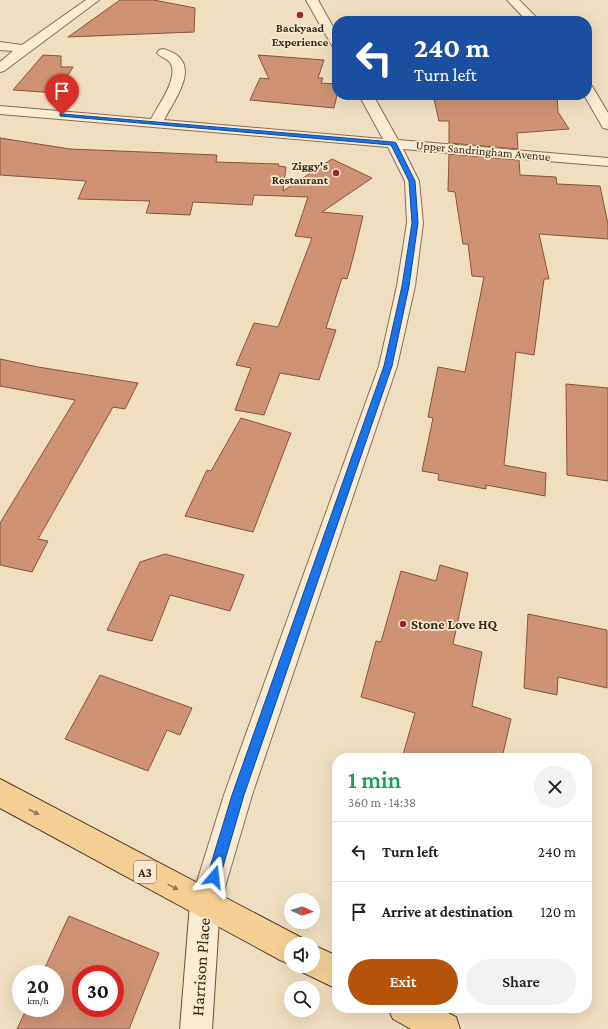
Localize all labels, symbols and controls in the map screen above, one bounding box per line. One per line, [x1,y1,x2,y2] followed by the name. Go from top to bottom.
[295,10,305,20] marker: Backyaad Experience
[272,21,329,49] place label: Backyaad Experience
[348,32,400,84] icon: left
[414,32,489,63] text: 240 m
[414,65,477,85] text: Turn left
[45,74,79,115] pin
[51,80,73,102] icon: arrive
[415,138,551,164] street label: Upper Sandringham Avenue
[272,159,329,187] place label: Ziggy's Restaurant
[331,168,341,178] marker: Ziggy's Restaurant
[411,616,499,632] place label: Stone Love HQ
[398,619,408,629] marker: Stone Love HQ
[348,766,401,793] text: 1 min
[534,766,576,808] button: close
[348,795,416,810] text: 360 m · 14:38
[28,808,40,815] one-way arrow
[348,841,370,863] icon: left
[382,844,438,860] text: Turn left
[538,844,576,860] text: 240 m
[193,856,235,898] position arrow
[134,861,156,883] road number: A3
[167,884,179,890] one-way arrow
[284,893,320,929] north arrow
[284,893,320,1017] map controls
[348,901,370,923] icon: arrive
[382,904,513,920] text: Arrive at destination
[541,904,576,920] text: 120 m
[188,917,214,1017] street label: Harrison Place
[284,937,320,973] button: sound
[348,959,458,1005] button: Exit
[466,959,576,1005] button: Share
[72,965,124,1017] speed limit sign: 30
[27,975,49,997] text: 20
[284,981,320,1017] button: search
[27,995,49,1006] text: km/h

